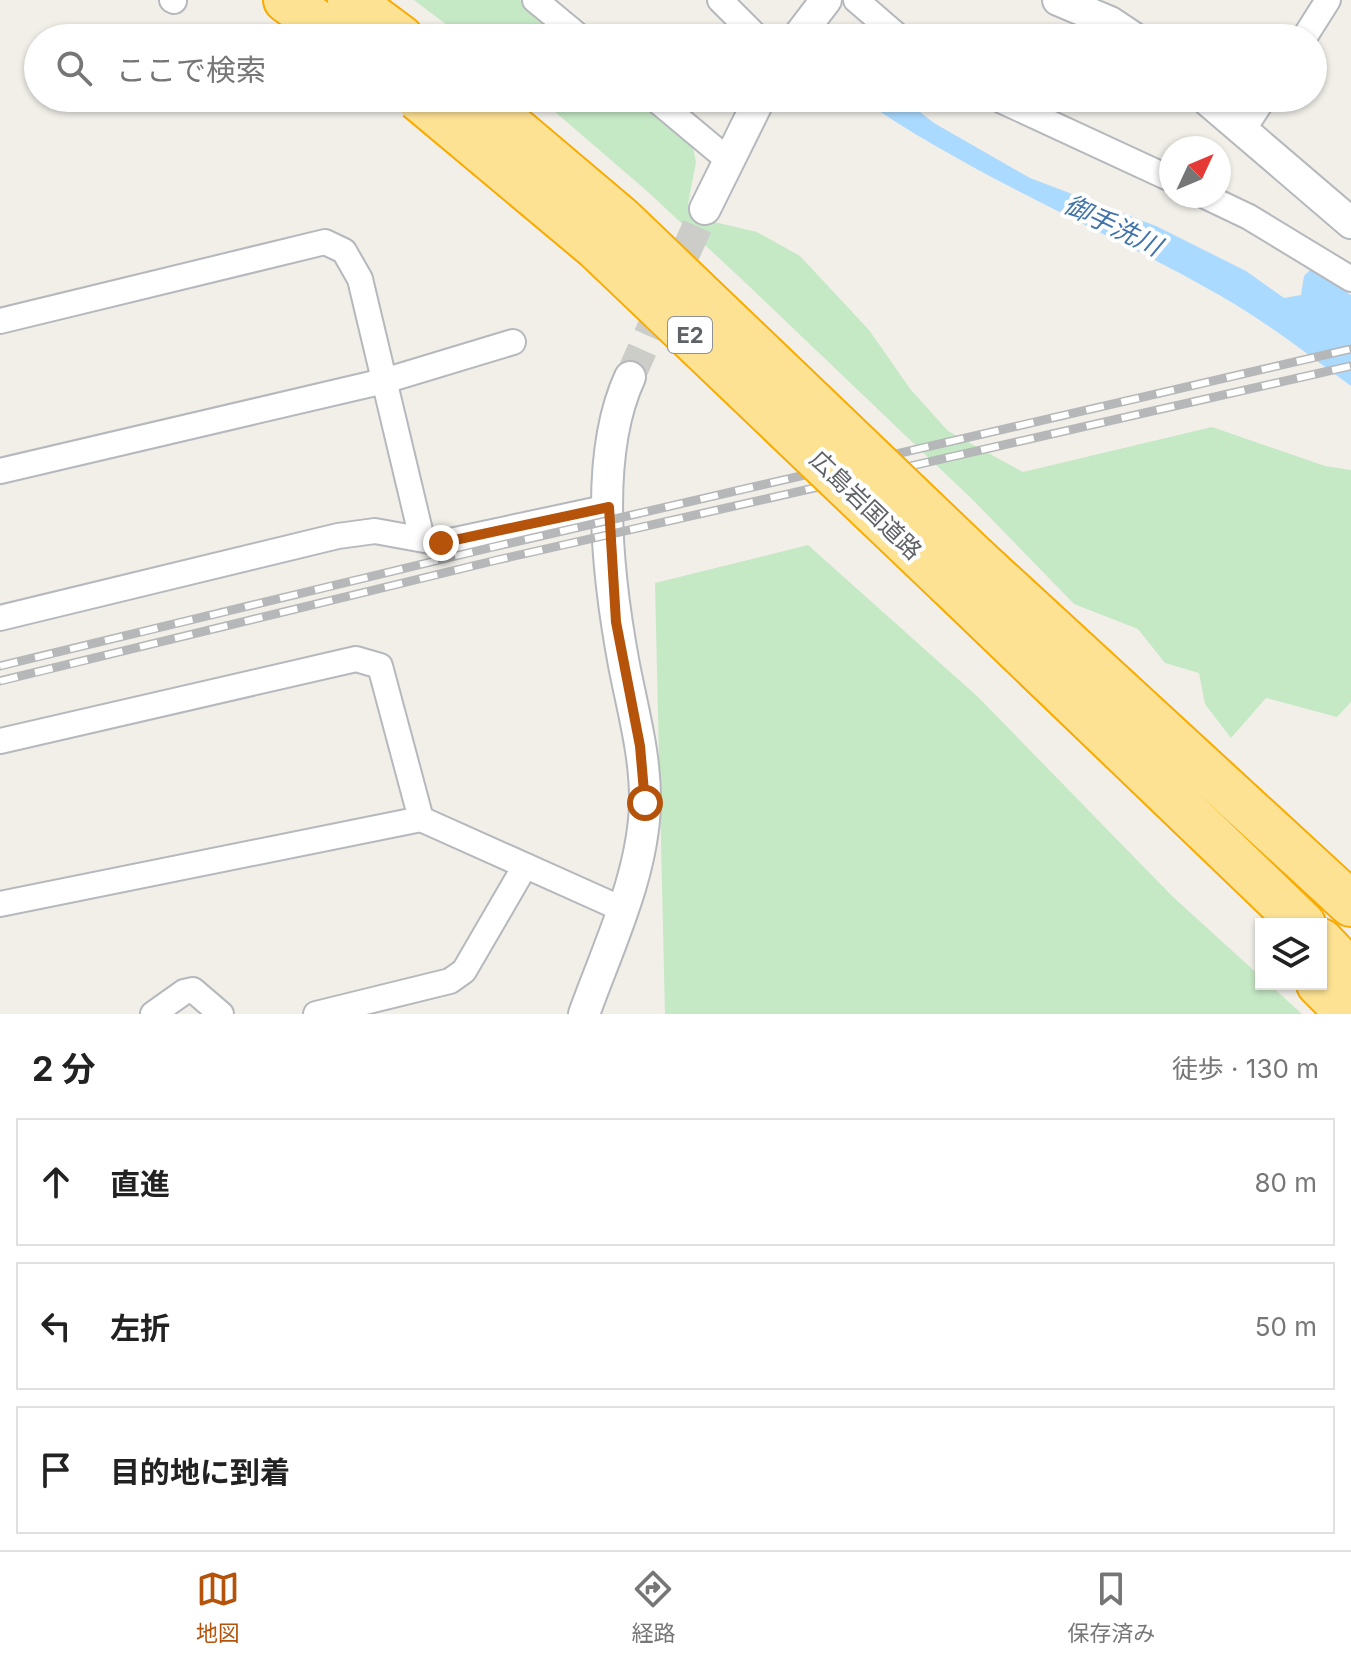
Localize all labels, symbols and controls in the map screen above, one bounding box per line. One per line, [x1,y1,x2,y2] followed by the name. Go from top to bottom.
[24,24,1327,112] search box
[52,46,96,90] icon: search
[116,52,266,88] text: ここで検索
[1159,136,1231,208] north arrow
[1059,188,1169,263] water label: 御手洗川
[668,317,712,353] road number: E2
[804,445,928,565] street label: 広島岩国道路
[423,525,459,561] route end
[627,785,663,821] route start
[1255,918,1327,990] map controls
[1255,918,1327,990] button: layers
[32,1048,95,1089] text: 2 分
[1172,1053,1319,1084] text: 徒歩 · 130 m
[34,1160,78,1204] icon: ahead
[110,1166,170,1202] text: 直進
[1254,1167,1317,1198] text: 80 m
[34,1304,78,1348] icon: left
[110,1310,170,1346] text: 左折
[1255,1311,1317,1342] text: 50 m
[34,1448,78,1492] icon: arrive
[110,1454,290,1490] text: 目的地に到着
[196,1567,240,1647] tab: 地図
[631,1567,675,1647] tab: 経路
[1067,1567,1155,1647] tab: 保存済み

